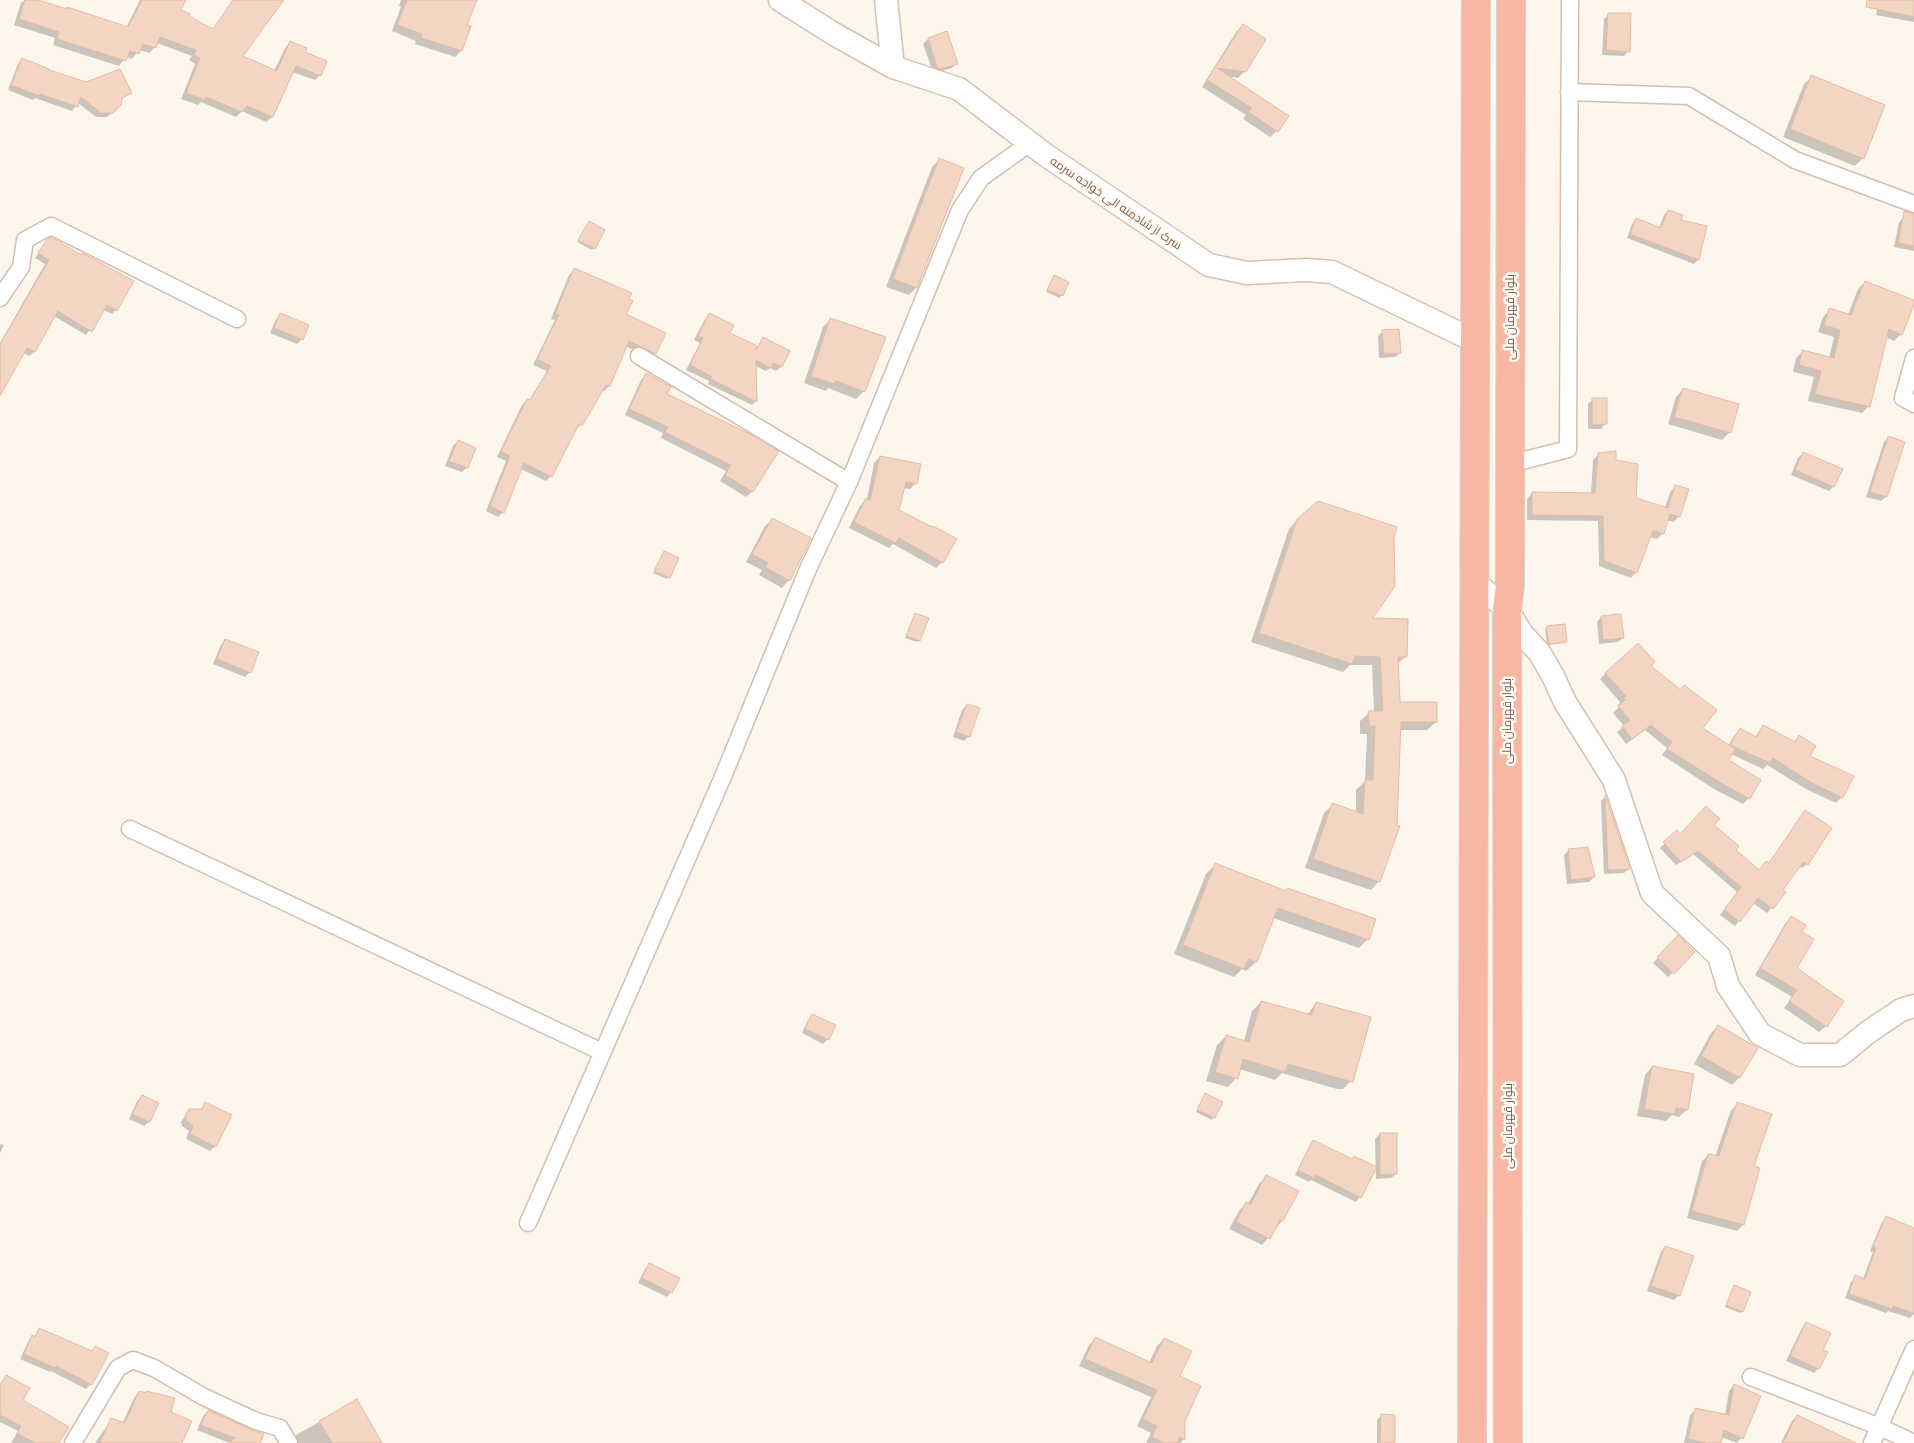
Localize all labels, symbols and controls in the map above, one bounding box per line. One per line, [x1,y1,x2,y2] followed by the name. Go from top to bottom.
[1047,154,1185,252] street label: سرک از شادمنه الی خواجه سرمه
[1503,274,1517,360] street label: بلوار قهرمان ملی
[1500,678,1514,764] street label: بلوار قهرمان ملی
[1501,1083,1515,1169] street label: بلوار قهرمان ملی

